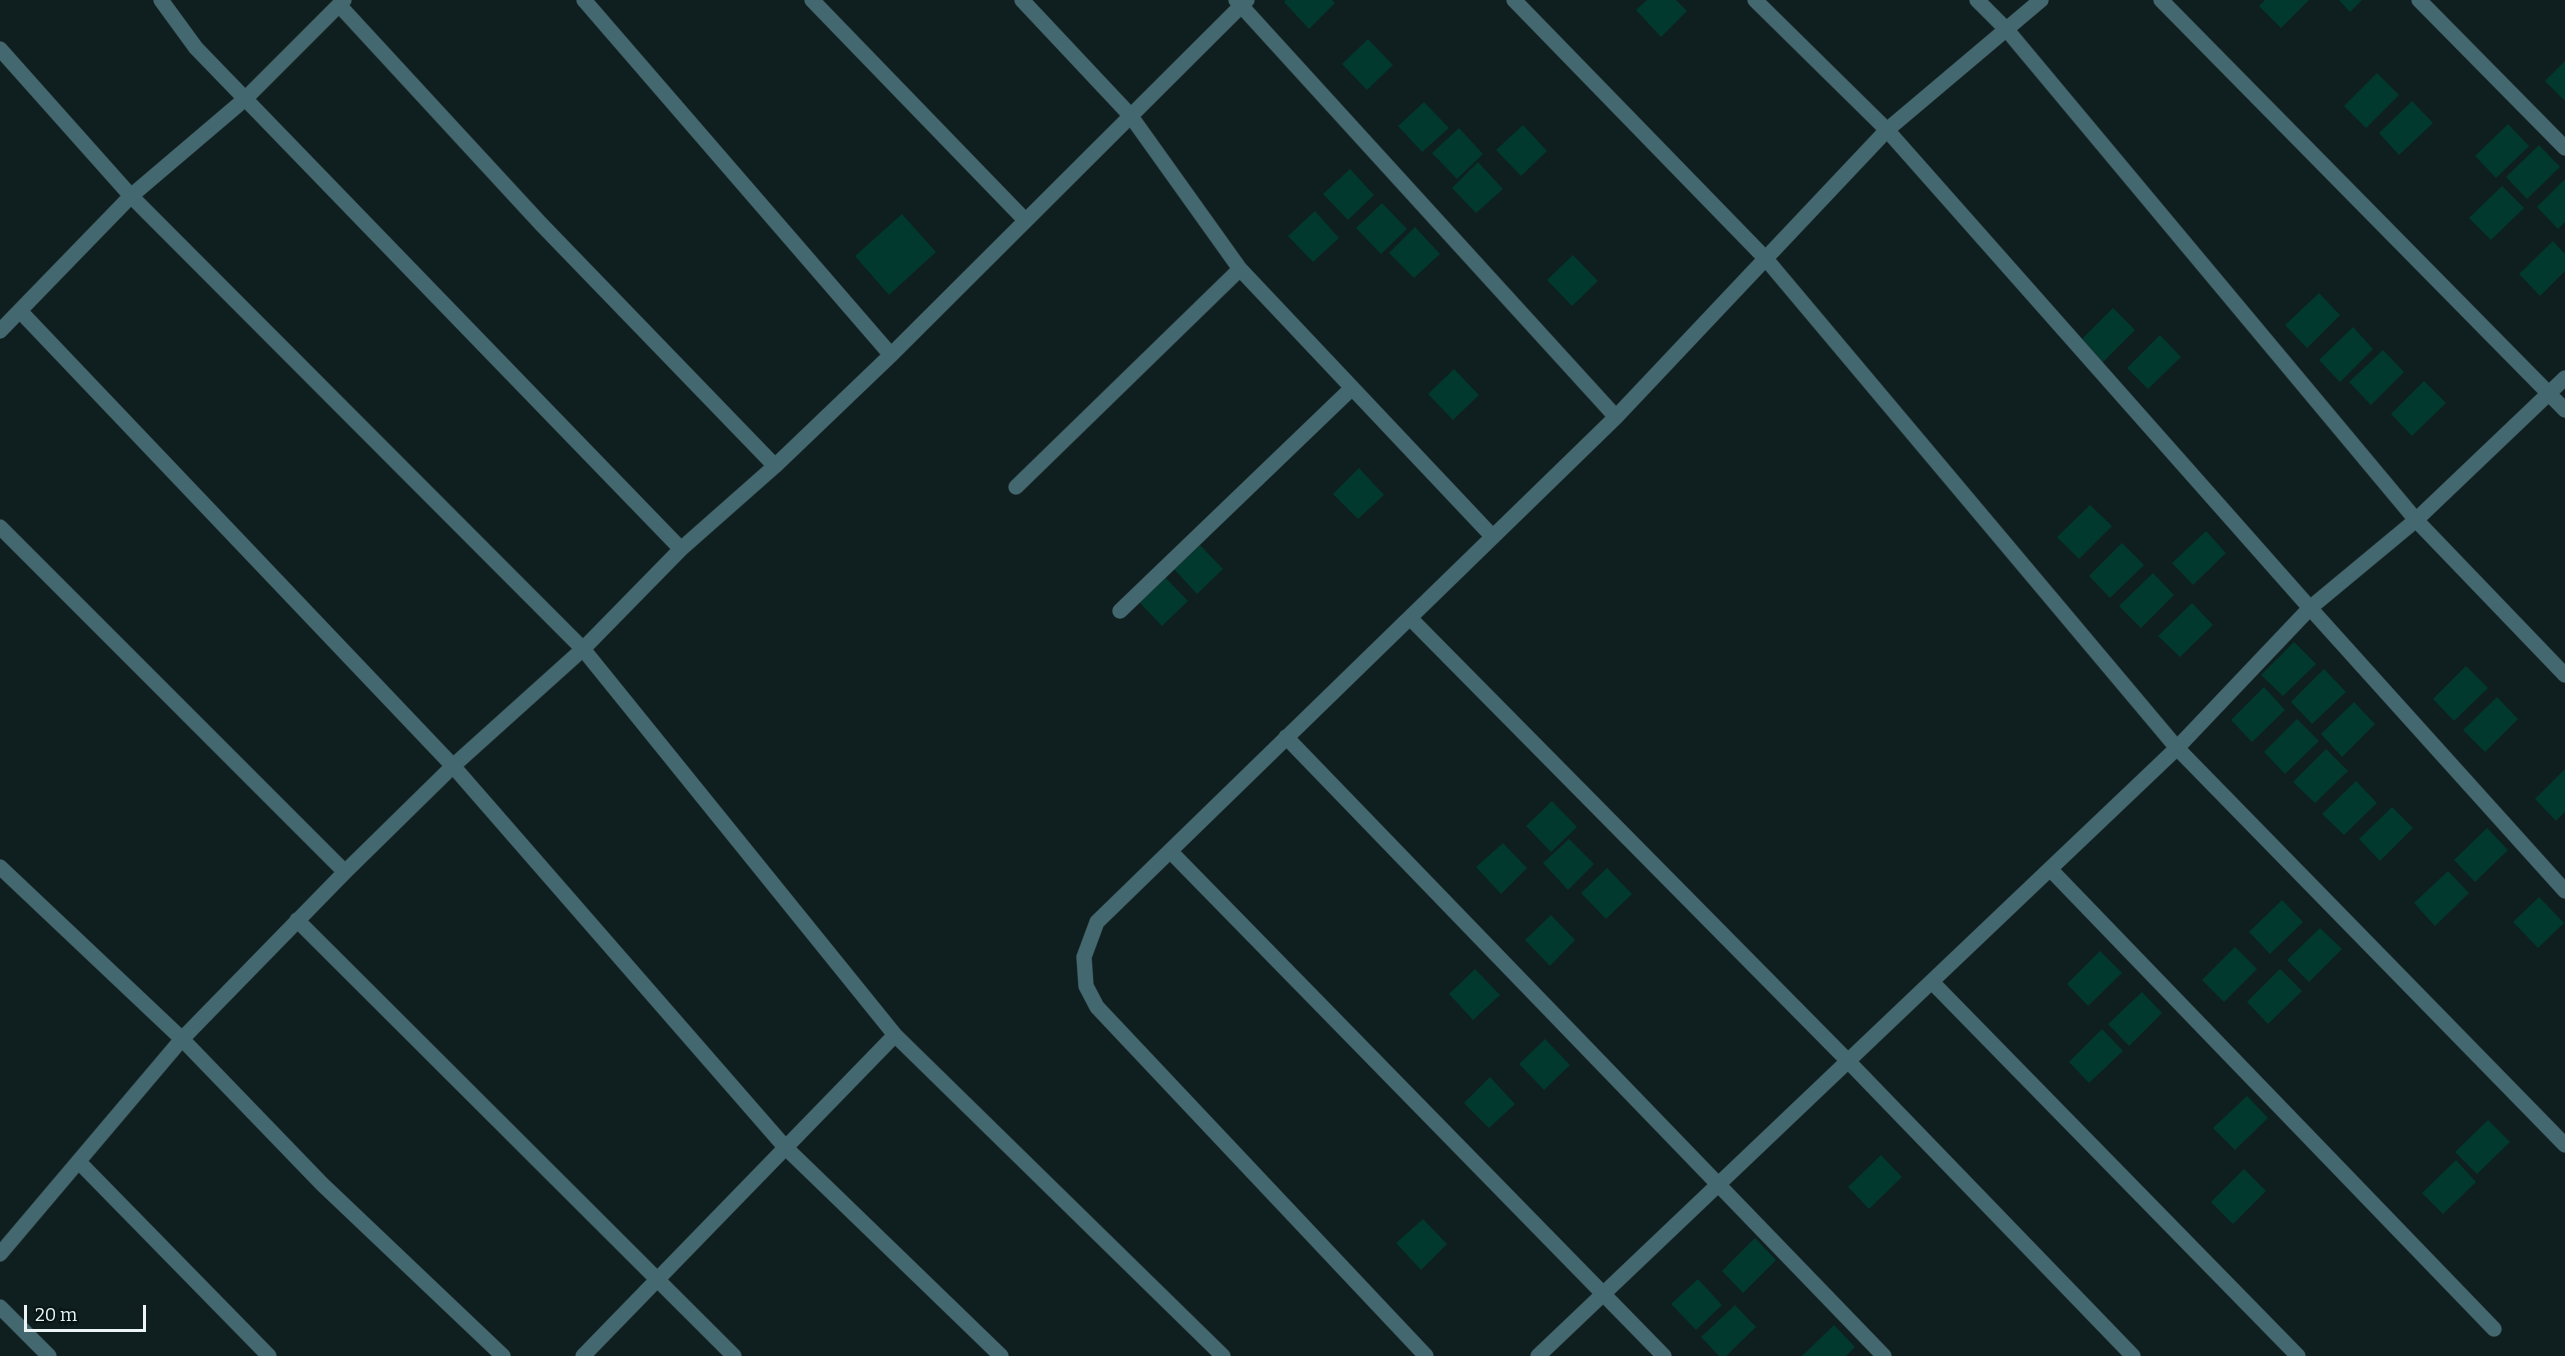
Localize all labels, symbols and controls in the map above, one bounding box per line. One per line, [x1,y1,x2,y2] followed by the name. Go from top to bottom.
[27,1293,148,1331] scale bar
[35,1304,77,1326] text: 20 m

